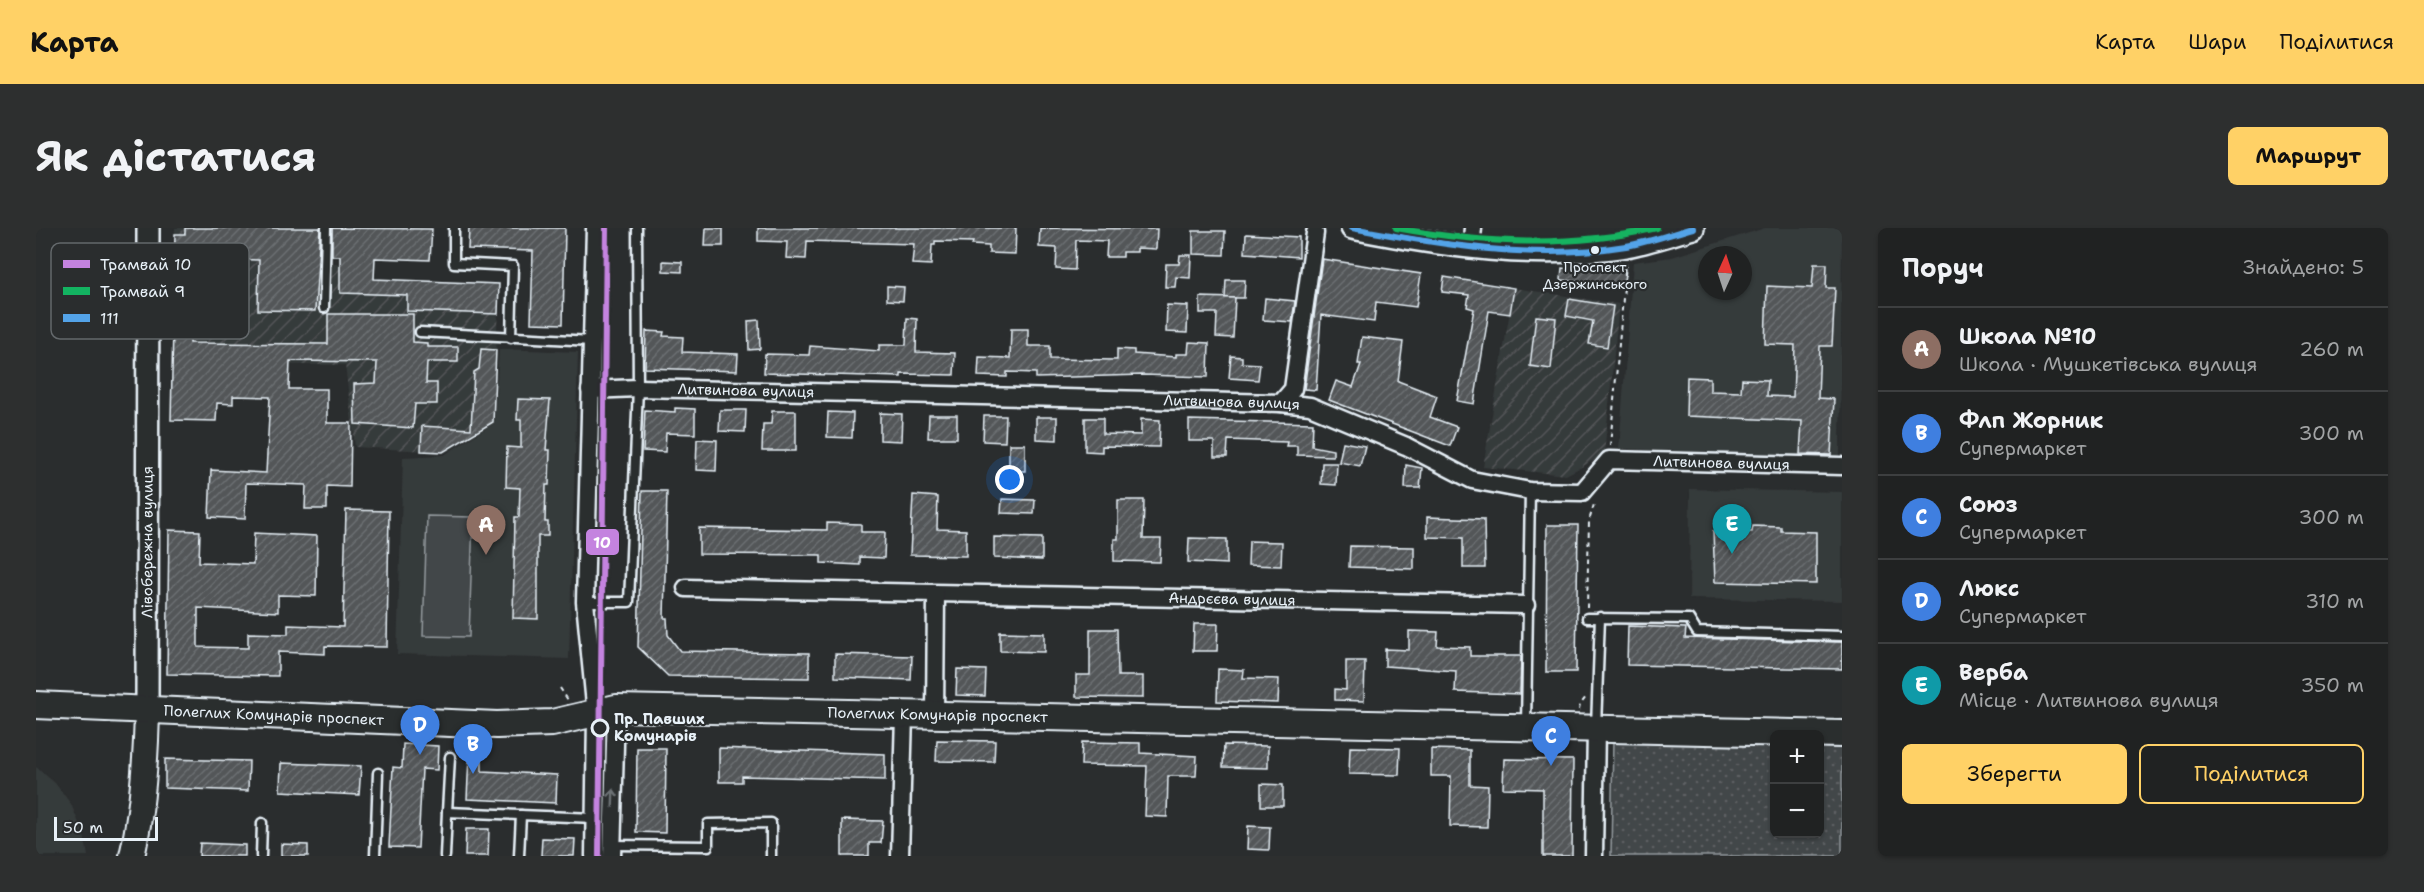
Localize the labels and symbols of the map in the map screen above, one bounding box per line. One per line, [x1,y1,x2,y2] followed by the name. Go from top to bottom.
[51,243,249,339] legend
[1589,244,1601,256] marker: Проспект Дзержинського
[1698,246,1752,300] north arrow
[100,254,192,275] text: Трамвай 10
[1543,258,1647,293] place label: Проспект Дзержинського
[100,281,185,302] text: Трамвай 9
[100,308,119,329] text: 111
[677,379,815,402] street label: Литвинова вулиця
[1163,390,1301,415] street label: Литвинова вулиця
[1653,451,1790,475] street label: Литвинова вулиця
[995,465,1024,494] your location
[137,466,158,618] street label: Лівобережна вулиця
[1712,504,1752,554] pin: E
[466,506,506,555] pin: A
[585,528,620,556] line badge: 10
[593,532,611,553] text: 10
[1168,588,1296,610] street label: Андрєєва вулиця
[163,701,385,730] street label: Полеглих Комунарів проспект
[827,702,1048,727] street label: Полеглих Комунарів проспект
[400,706,440,755] pin: D
[614,709,705,746] place label: Пр. Павших Комунарiв
[1532,716,1570,766] pin: C
[591,719,609,737] marker: Пр. Павших Комунарiв
[454,724,492,774] pin: B
[608,788,619,808] one-way arrow
[54,814,158,842] scale bar

